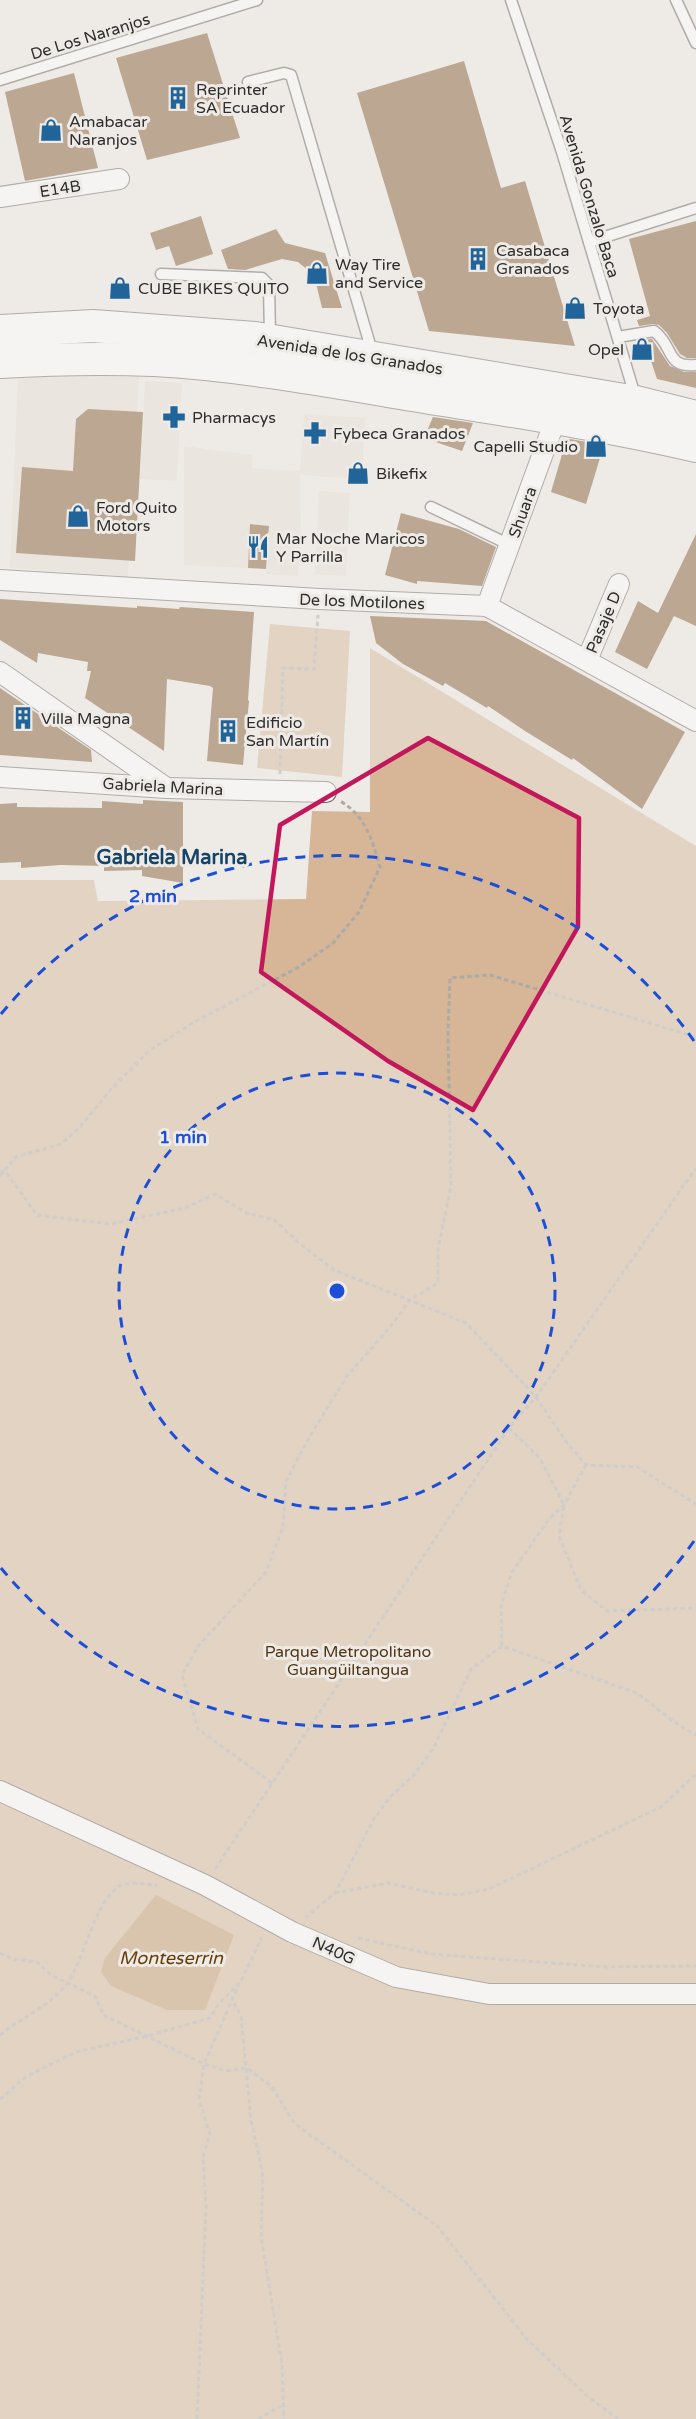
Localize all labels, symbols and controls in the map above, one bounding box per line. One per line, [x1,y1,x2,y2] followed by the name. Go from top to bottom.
[28,9,152,65] street label: De Los Naranjos
[196,80,286,118] place label: Reprinter SA Ecuador
[165,85,191,111] building icon: Reprinter SA Ecuador
[69,112,148,150] place label: Amabacar Naranjos
[555,112,623,280] street label: Avenida Gonzalo Baca
[38,117,64,143] shop icon: Amabacar Naranjos
[38,176,82,202] street label: E14B
[496,241,569,279] place label: Casabaca Granados
[465,246,491,272] building icon: Casabaca Granados
[335,255,423,293] place label: Way Tire and Service
[304,260,330,286] shop icon: Way Tire and Service
[107,275,133,301] shop icon: CUBE BIKES QUITO
[138,279,289,299] place label: CUBE BIKES QUITO
[562,295,588,321] shop icon: Toyota
[593,299,645,319] place label: Toyota
[255,330,444,380] street label: Avenida de los Granados
[629,336,655,362] shop icon: Opel
[588,340,624,360] place label: Opel
[161,404,187,430] pharmacy icon: Pharmacys
[192,408,276,428] place label: Pharmacys
[302,420,328,446] pharmacy icon: Fybeca Granados
[333,424,465,444] place label: Fybeca Granados
[583,433,609,459] shop icon: Capelli Studio
[473,437,578,457] place label: Capelli Studio
[345,460,371,486] shop icon: Bikefix
[376,464,427,484] place label: Bikefix
[504,484,541,541] street label: Shuara
[96,498,177,536] place label: Ford Quito Motors
[65,503,91,529] shop icon: Ford Quito Motors
[276,529,425,567] place label: Mar Noche Maricos Y Parrilla
[245,534,271,560] restaurant icon: Mar Noche Maricos Y Parrilla
[582,588,626,656] street label: Pasaje D
[299,590,425,614] street label: De los Motilones
[10,705,36,731] building icon: Villa Magna
[41,709,130,729] place label: Villa Magna
[246,713,329,751] place label: Edificio San Martín
[215,718,241,744] building icon: Edificio San Martín
[102,774,224,800] street label: Gabriela Marina
[97,846,248,870] district label: Gabriela Marina
[129,885,177,907] text: 2 min
[159,1126,207,1148] text: 1 min
[327,1281,347,1301] centre of rings
[265,1642,431,1680] park label: Parque Metropolitano Guangüiltangua
[309,1933,358,1969] street label: N40G
[119,1947,224,1969] water label: Monteserrin

